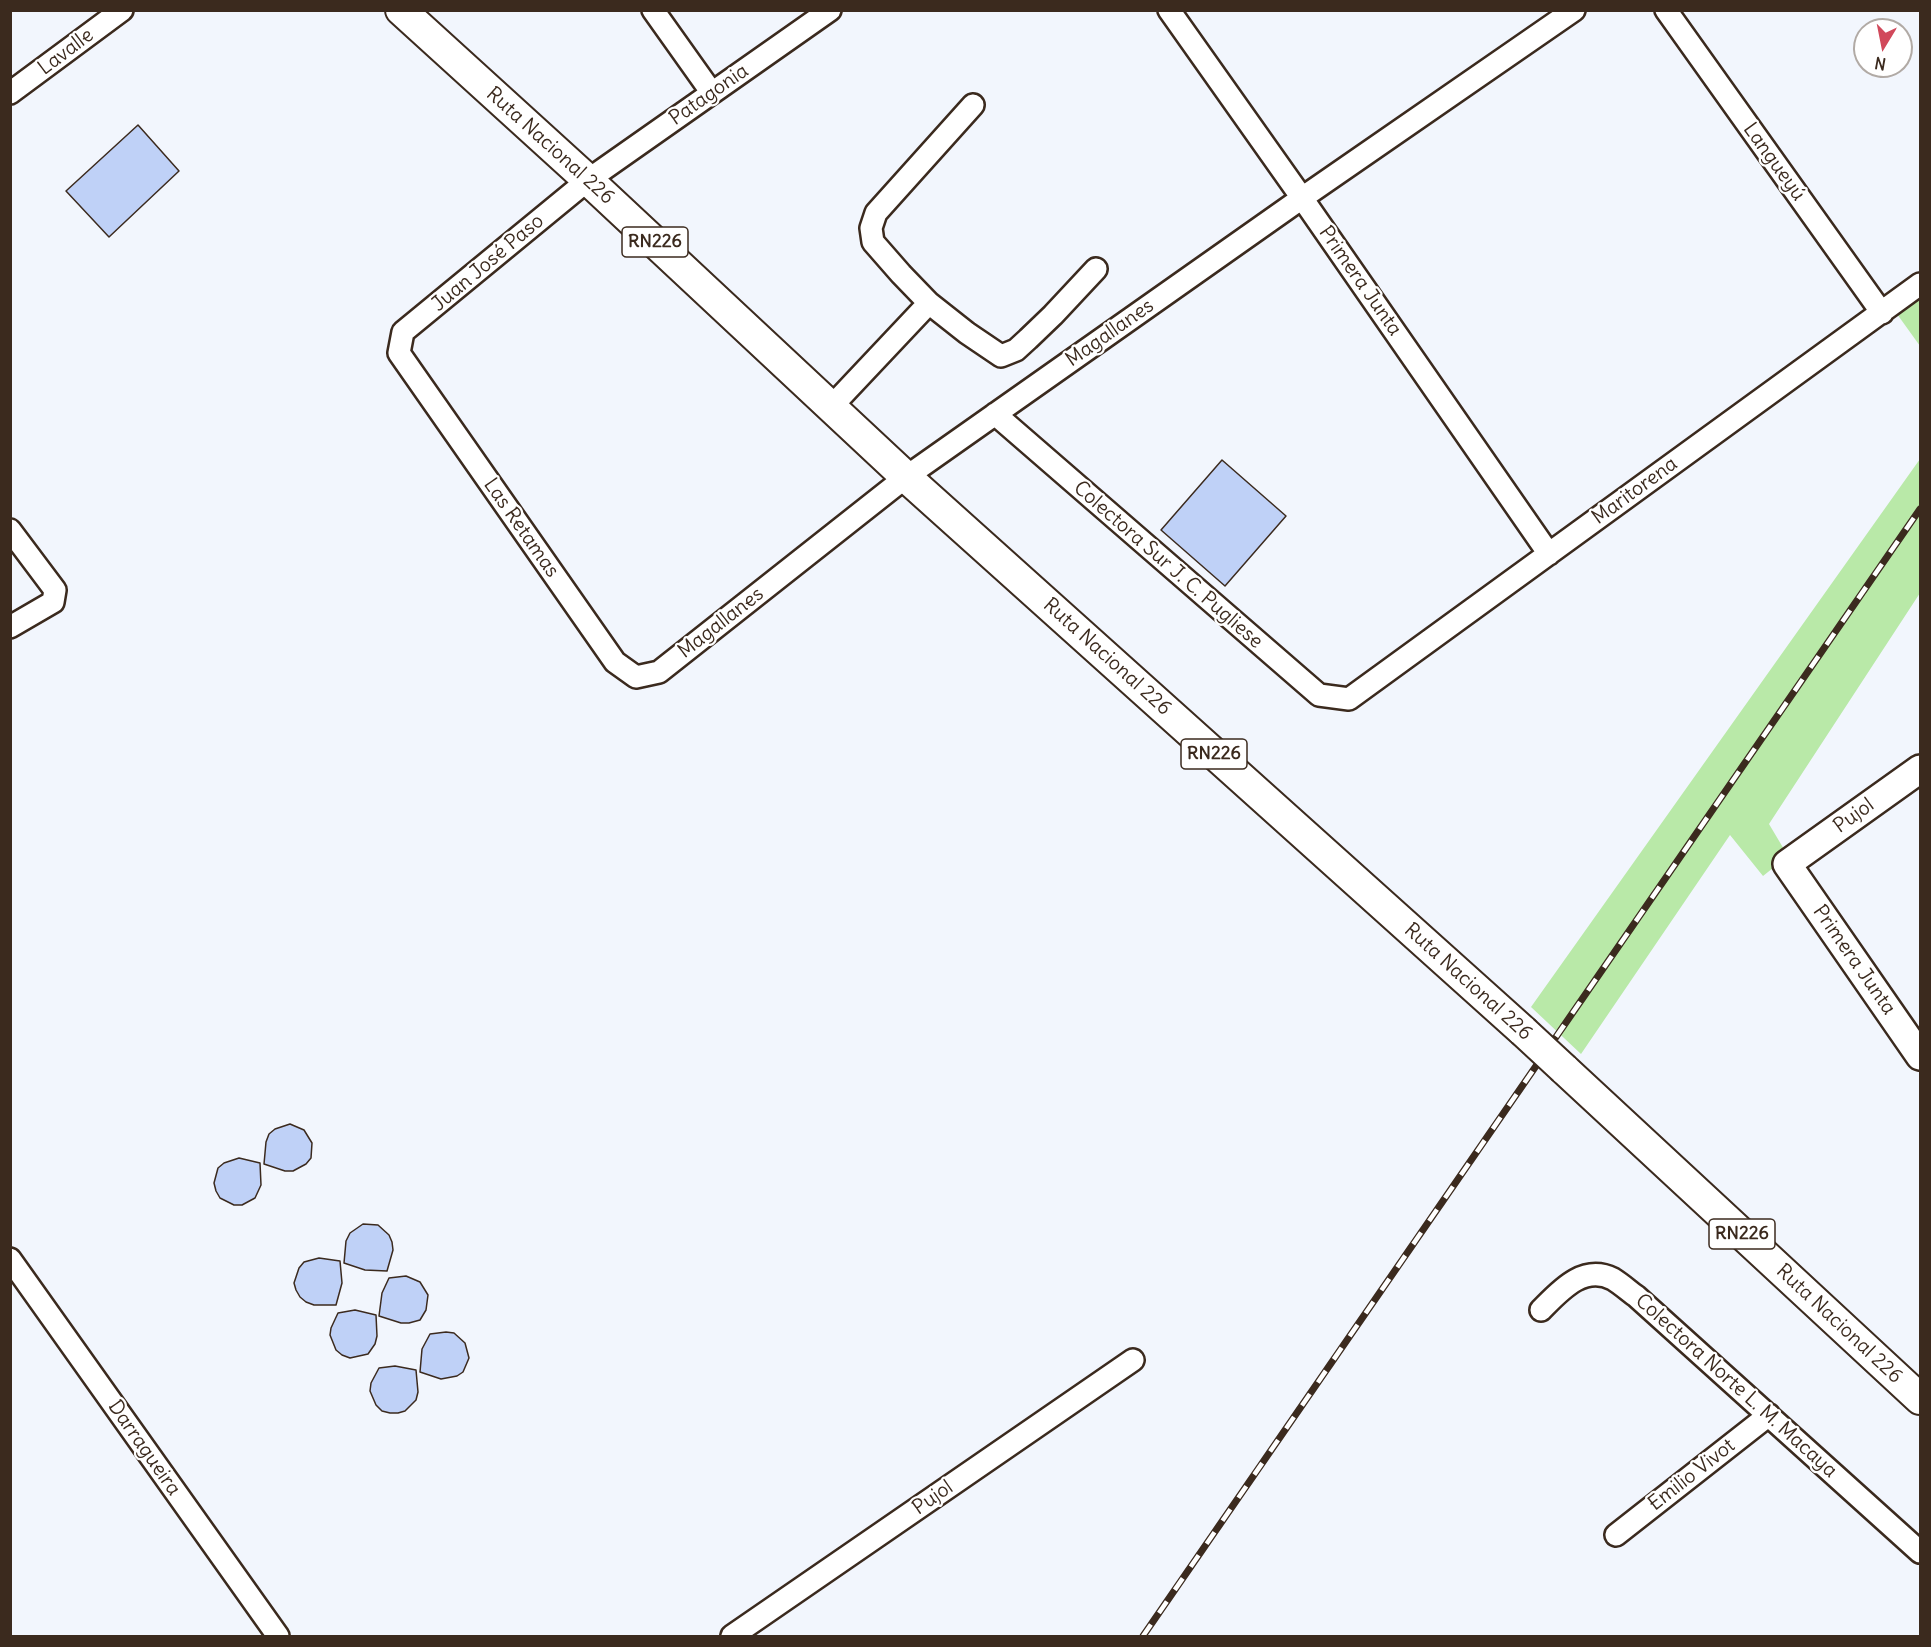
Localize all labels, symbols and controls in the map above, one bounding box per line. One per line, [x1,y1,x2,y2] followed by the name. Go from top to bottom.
[1853,18,1913,78] north arrow
[34,23,98,81] street label: Lavalle
[1873,53,1887,75] text: N
[665,59,753,131] street label: Patagonia
[481,82,619,210] street label: Ruta Nacional 226
[1738,118,1810,206] street label: Langueyú
[427,209,549,317] street label: Juan José Paso
[1313,221,1407,341] street label: Primera Junta
[622,227,688,257] road number: RN226
[1061,294,1159,372] street label: Magallanes
[1588,452,1682,530] street label: Maritorena
[478,474,564,582] street label: Las Retamas
[1068,476,1268,654] street label: Colectora Sur J. C. Pugliese
[673,582,769,664] street label: Magallanes
[1038,593,1176,721] street label: Ruta Nacional 226
[1181,739,1247,769] road number: RN226
[1829,793,1879,839] street label: Pujol
[1807,900,1901,1020] street label: Primera Junta
[1399,918,1537,1046] street label: Ruta Nacional 226
[1709,1219,1775,1249] road number: RN226
[1771,1259,1907,1389] street label: Ruta Nacional 226
[1630,1289,1842,1483] street label: Colectora Norte L. M. Macaya
[103,1396,185,1500] street label: Darragueira
[1644,1434,1740,1516] street label: Emilio Vivot
[908,1476,958,1520] street label: Pujol

